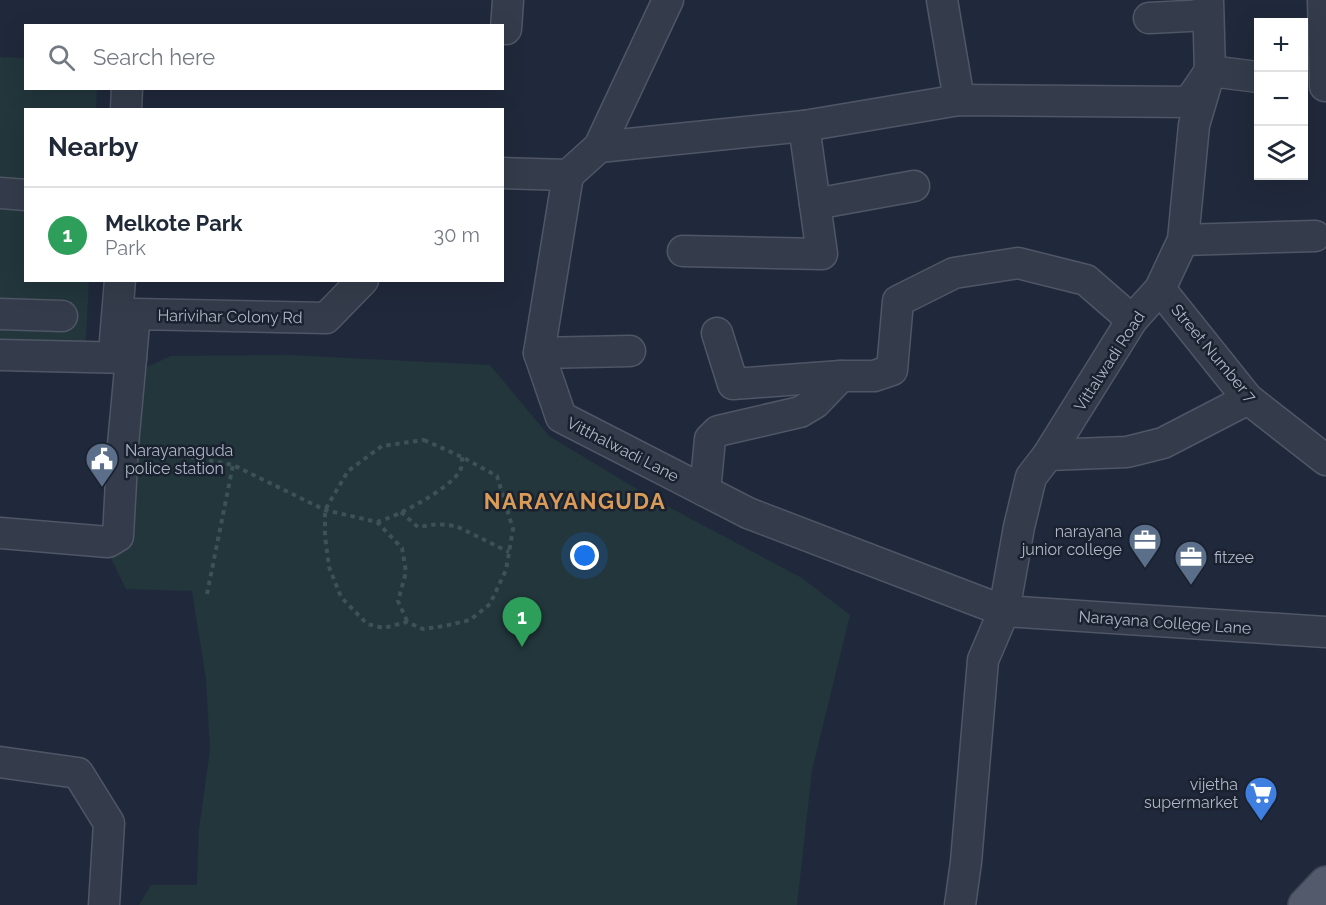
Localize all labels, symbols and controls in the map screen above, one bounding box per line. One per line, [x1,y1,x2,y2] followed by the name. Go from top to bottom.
[1254,18,1308,180] map controls
[1254,18,1308,72] button: +
[24,24,504,90] search box
[45,41,78,74] icon: search
[93,44,215,70] text: Search here
[1254,72,1308,126] button: −
[1254,126,1308,180] button: layers
[48,132,138,162] text: Nearby
[105,210,243,236] text: Melkote Park
[63,223,72,247] text: 1
[434,223,480,247] text: 30 m
[105,236,146,260] text: Park
[1167,300,1260,407] street label: Street Number 7
[157,306,303,327] street label: Harivihar Colony Rd
[1070,308,1149,415] street label: Vittalwadi Road
[564,413,682,486] street label: Vitthalwadi Lane
[84,441,120,488] public building icon: Narayanaguda police station
[125,441,233,478] place label: Narayanaguda police station
[484,488,666,514] district label: NARAYANGUDA
[1020,522,1122,559] place label: narayana junior college
[1127,522,1163,569] office icon: narayana junior college
[1173,539,1209,586] office icon: fitzee
[570,541,599,570] your location
[1214,548,1254,567] place label: fitzee
[502,598,542,647] pin: 1
[1078,607,1252,638] street label: Narayana College Lane
[1144,775,1239,812] place label: vijetha supermarket
[1243,775,1279,822] supermarket icon: vijetha supermarket

